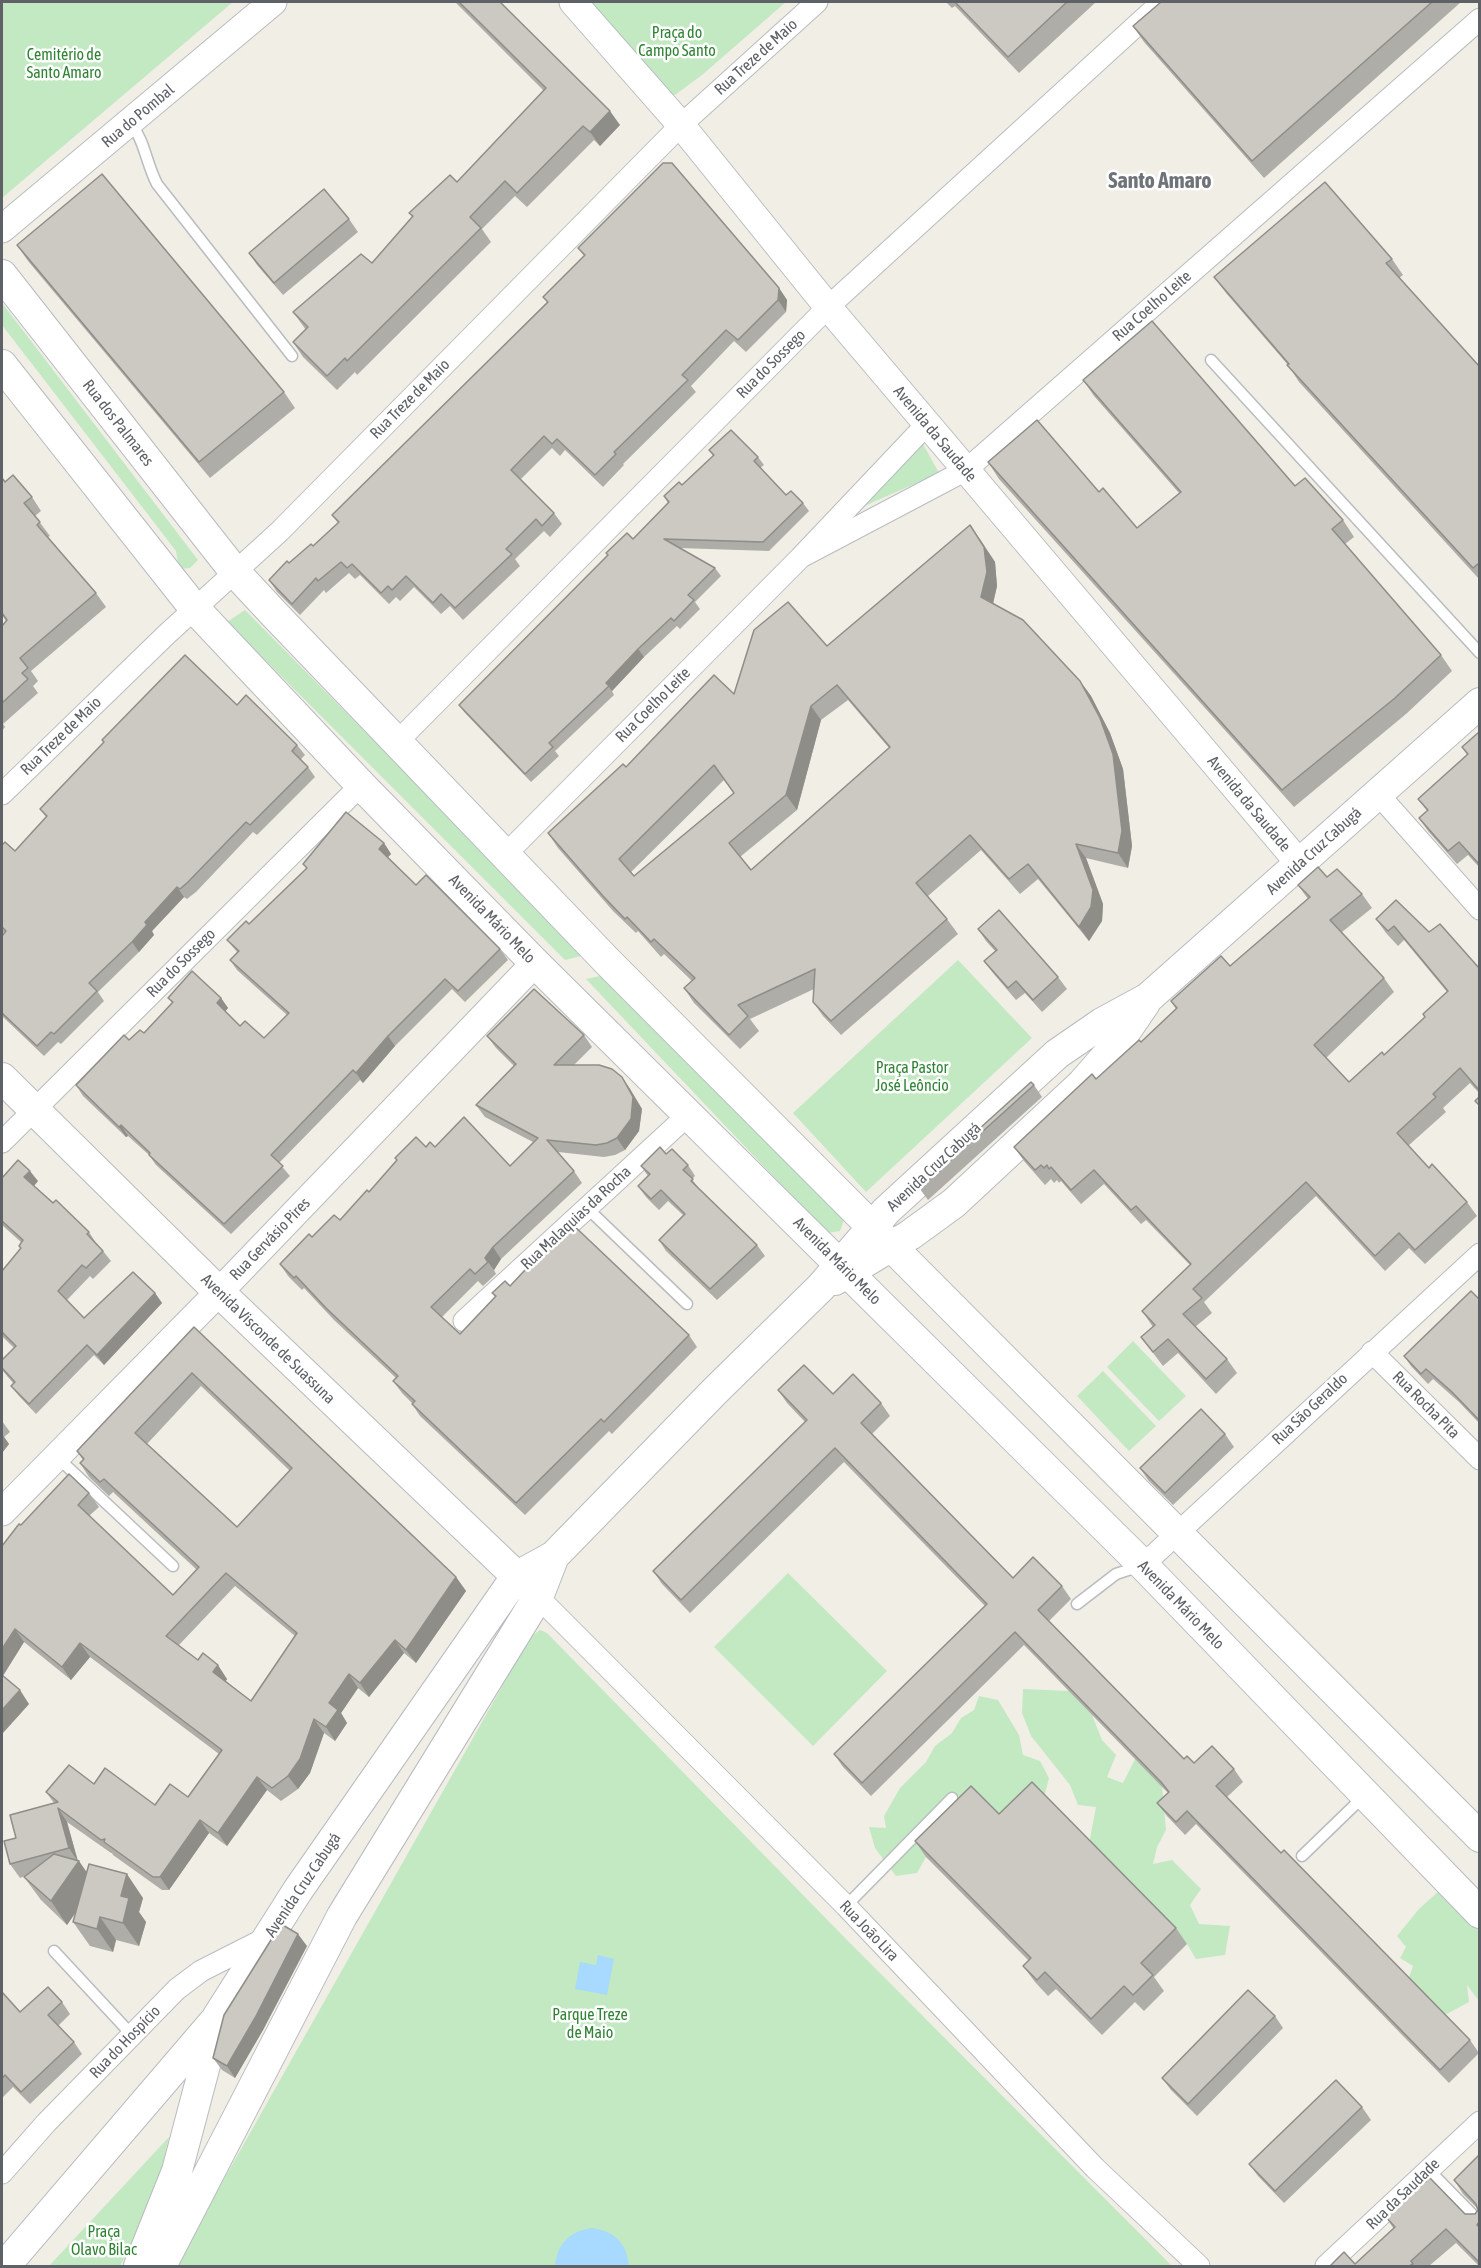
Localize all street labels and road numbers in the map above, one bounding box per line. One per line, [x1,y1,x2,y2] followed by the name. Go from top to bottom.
[711,15,801,99] street label: Rua Treze de Maio
[98,80,178,152] street label: Rua do Pombal
[1109,267,1195,345] street label: Rua Coelho Leite
[733,326,809,402] street label: Rua do Sossego
[366,355,454,443] street label: Rua Treze de Maio
[78,376,158,470] street label: Rua dos Palmares
[889,382,981,486] street label: Avenida da Saudade
[612,664,694,746] street label: Rua Coelho Leite
[17,693,105,779] street label: Rua Treze de Maio
[1203,752,1295,856] street label: Avenida da Saudade
[1262,803,1366,899] street label: Avenida Cruz Cabugá
[445,871,539,967] street label: Avenida Mário Melo
[143,925,219,1001] street label: Rua do Sossego
[883,1118,985,1216] street label: Avenida Cruz Cabugá
[517,1162,635,1274] street label: Rua Malaquias da Rocha
[226,1194,314,1284] street label: Rua Gervásio Pires
[789,1213,885,1309] street label: Avenida Mário Melo
[197,1270,339,1408] street label: Avenida Visconde de Suassuna
[1388,1367,1464,1443] street label: Rua Rocha Pita
[1268,1369,1352,1449] street label: Rua São Geraldo
[1134,1557,1228,1653] street label: Avenida Mário Melo
[261,1829,345,1941] street label: Avenida Cruz Cabugá
[835,1897,903,1965] street label: Rua João Lira
[86,2002,164,2082] street label: Rua do Hospício
[1362,2154,1444,2234] street label: Rua da Saudade

